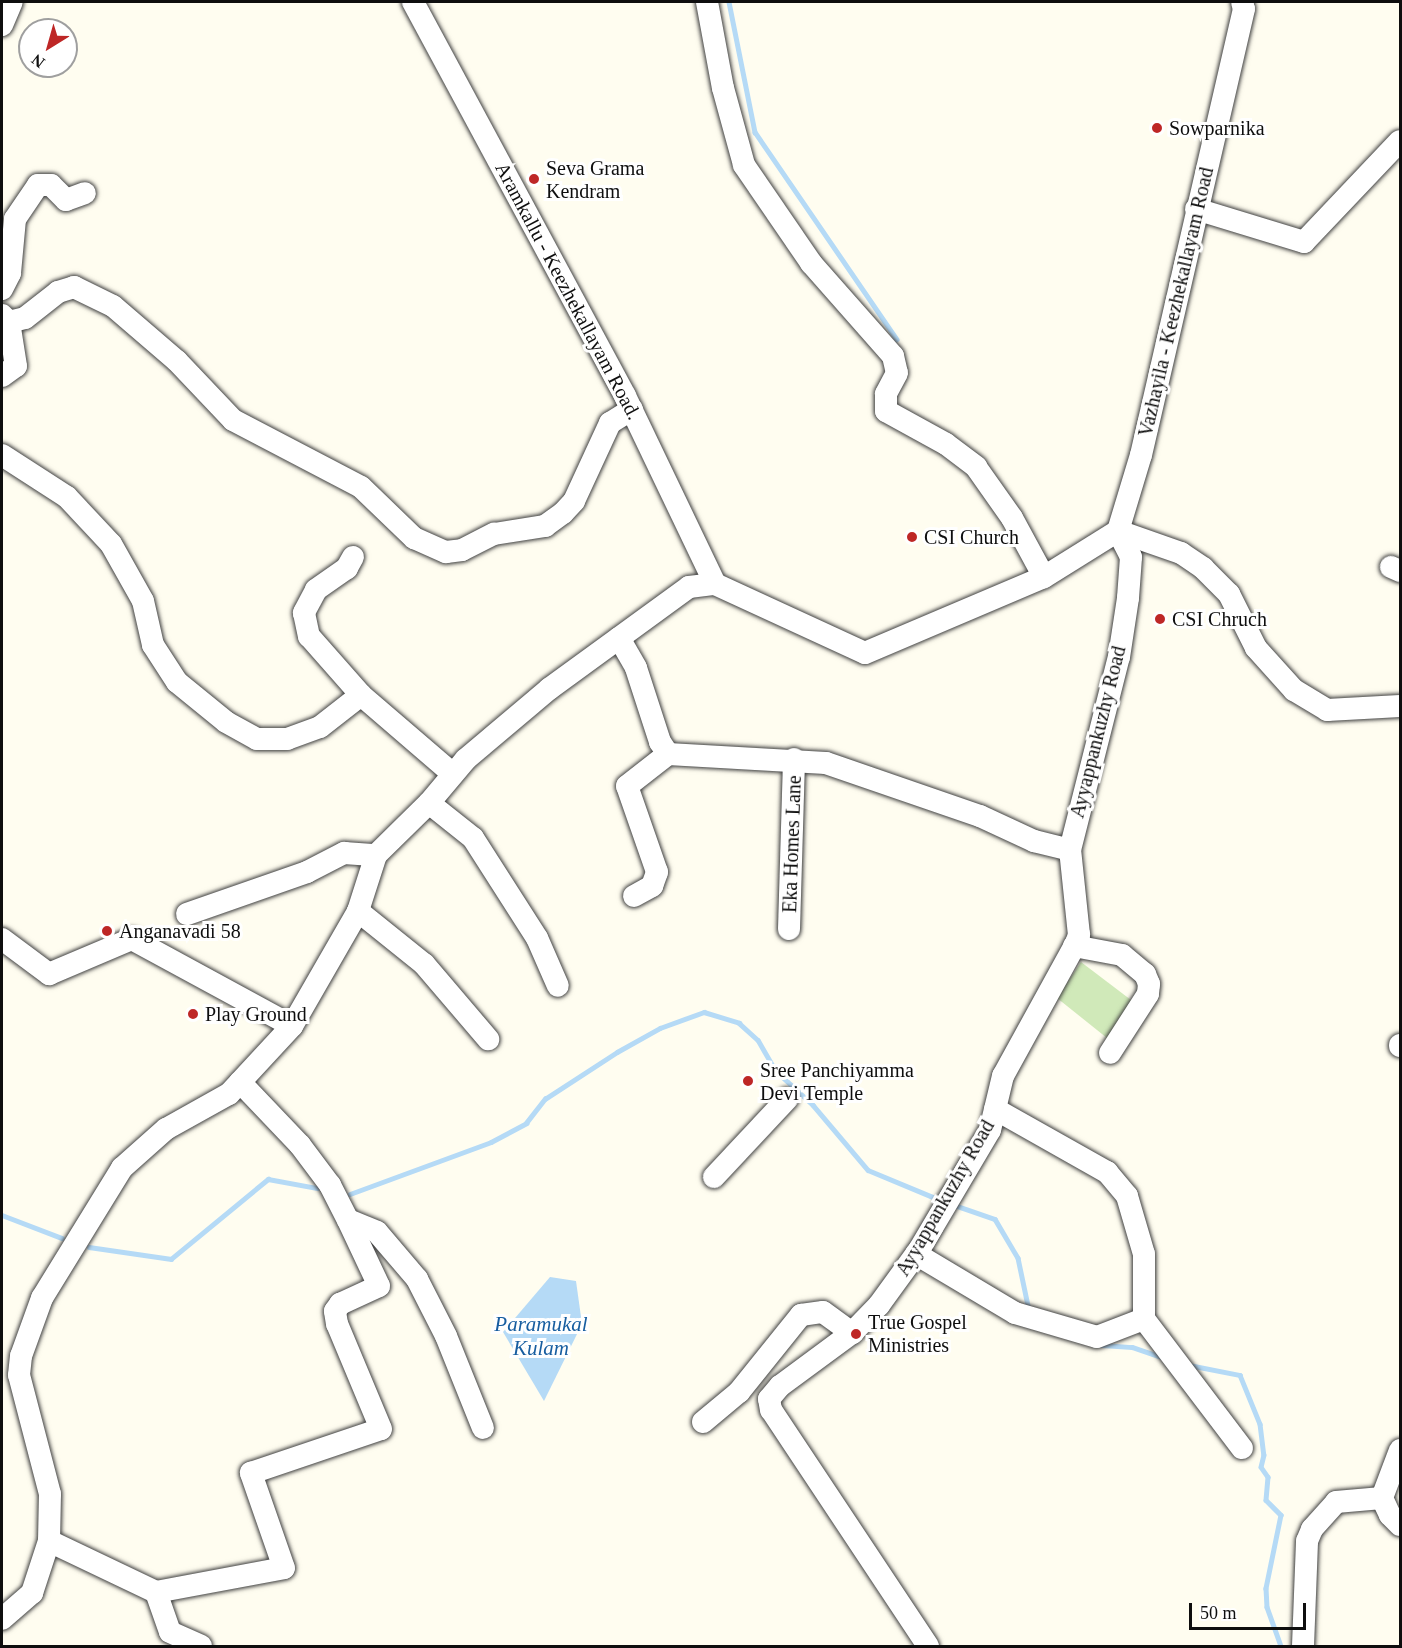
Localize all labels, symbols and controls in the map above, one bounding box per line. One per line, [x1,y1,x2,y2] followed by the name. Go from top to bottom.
[18,18,78,78] north arrow
[28,51,48,71] text: N
[1169,116,1265,140] place label: Sowparnika
[1150,121,1164,135] marker: Sowparnika
[546,156,644,203] place label: Seva Grama Kendram
[490,158,646,424] street label: Aramkallu - Keezhekallayam Road.
[1133,165,1219,439] street label: Vazhayila - Keezhekallayam Road
[527,172,541,186] marker: Seva Grama Kendram
[924,525,1019,549] place label: CSI Church
[905,530,919,544] marker: CSI Church
[1172,607,1267,631] place label: CSI Chruch
[1153,612,1167,626] marker: CSI Chruch
[1065,643,1131,821] street label: Ayyappankuzhy Road
[778,775,806,913] street label: Eka Homes Lane
[119,919,241,943] place label: Anganavadi 58
[100,924,114,938] marker: Anganavadi 58
[205,1002,307,1026] place label: Play Ground
[186,1007,200,1021] marker: Play Ground
[760,1058,914,1105] place label: Sree Panchiyamma Devi Temple
[741,1074,755,1088] marker: Sree Panchiyamma Devi Temple
[890,1116,1000,1280] street label: Ayyappankuzhy Road
[868,1310,967,1357] place label: True Gospel Ministries
[494,1311,588,1361] water label: Paramukal Kulam
[849,1327,863,1341] marker: True Gospel Ministries
[1192,1591,1309,1629] scale bar
[1200,1603,1237,1623] text: 50 m

